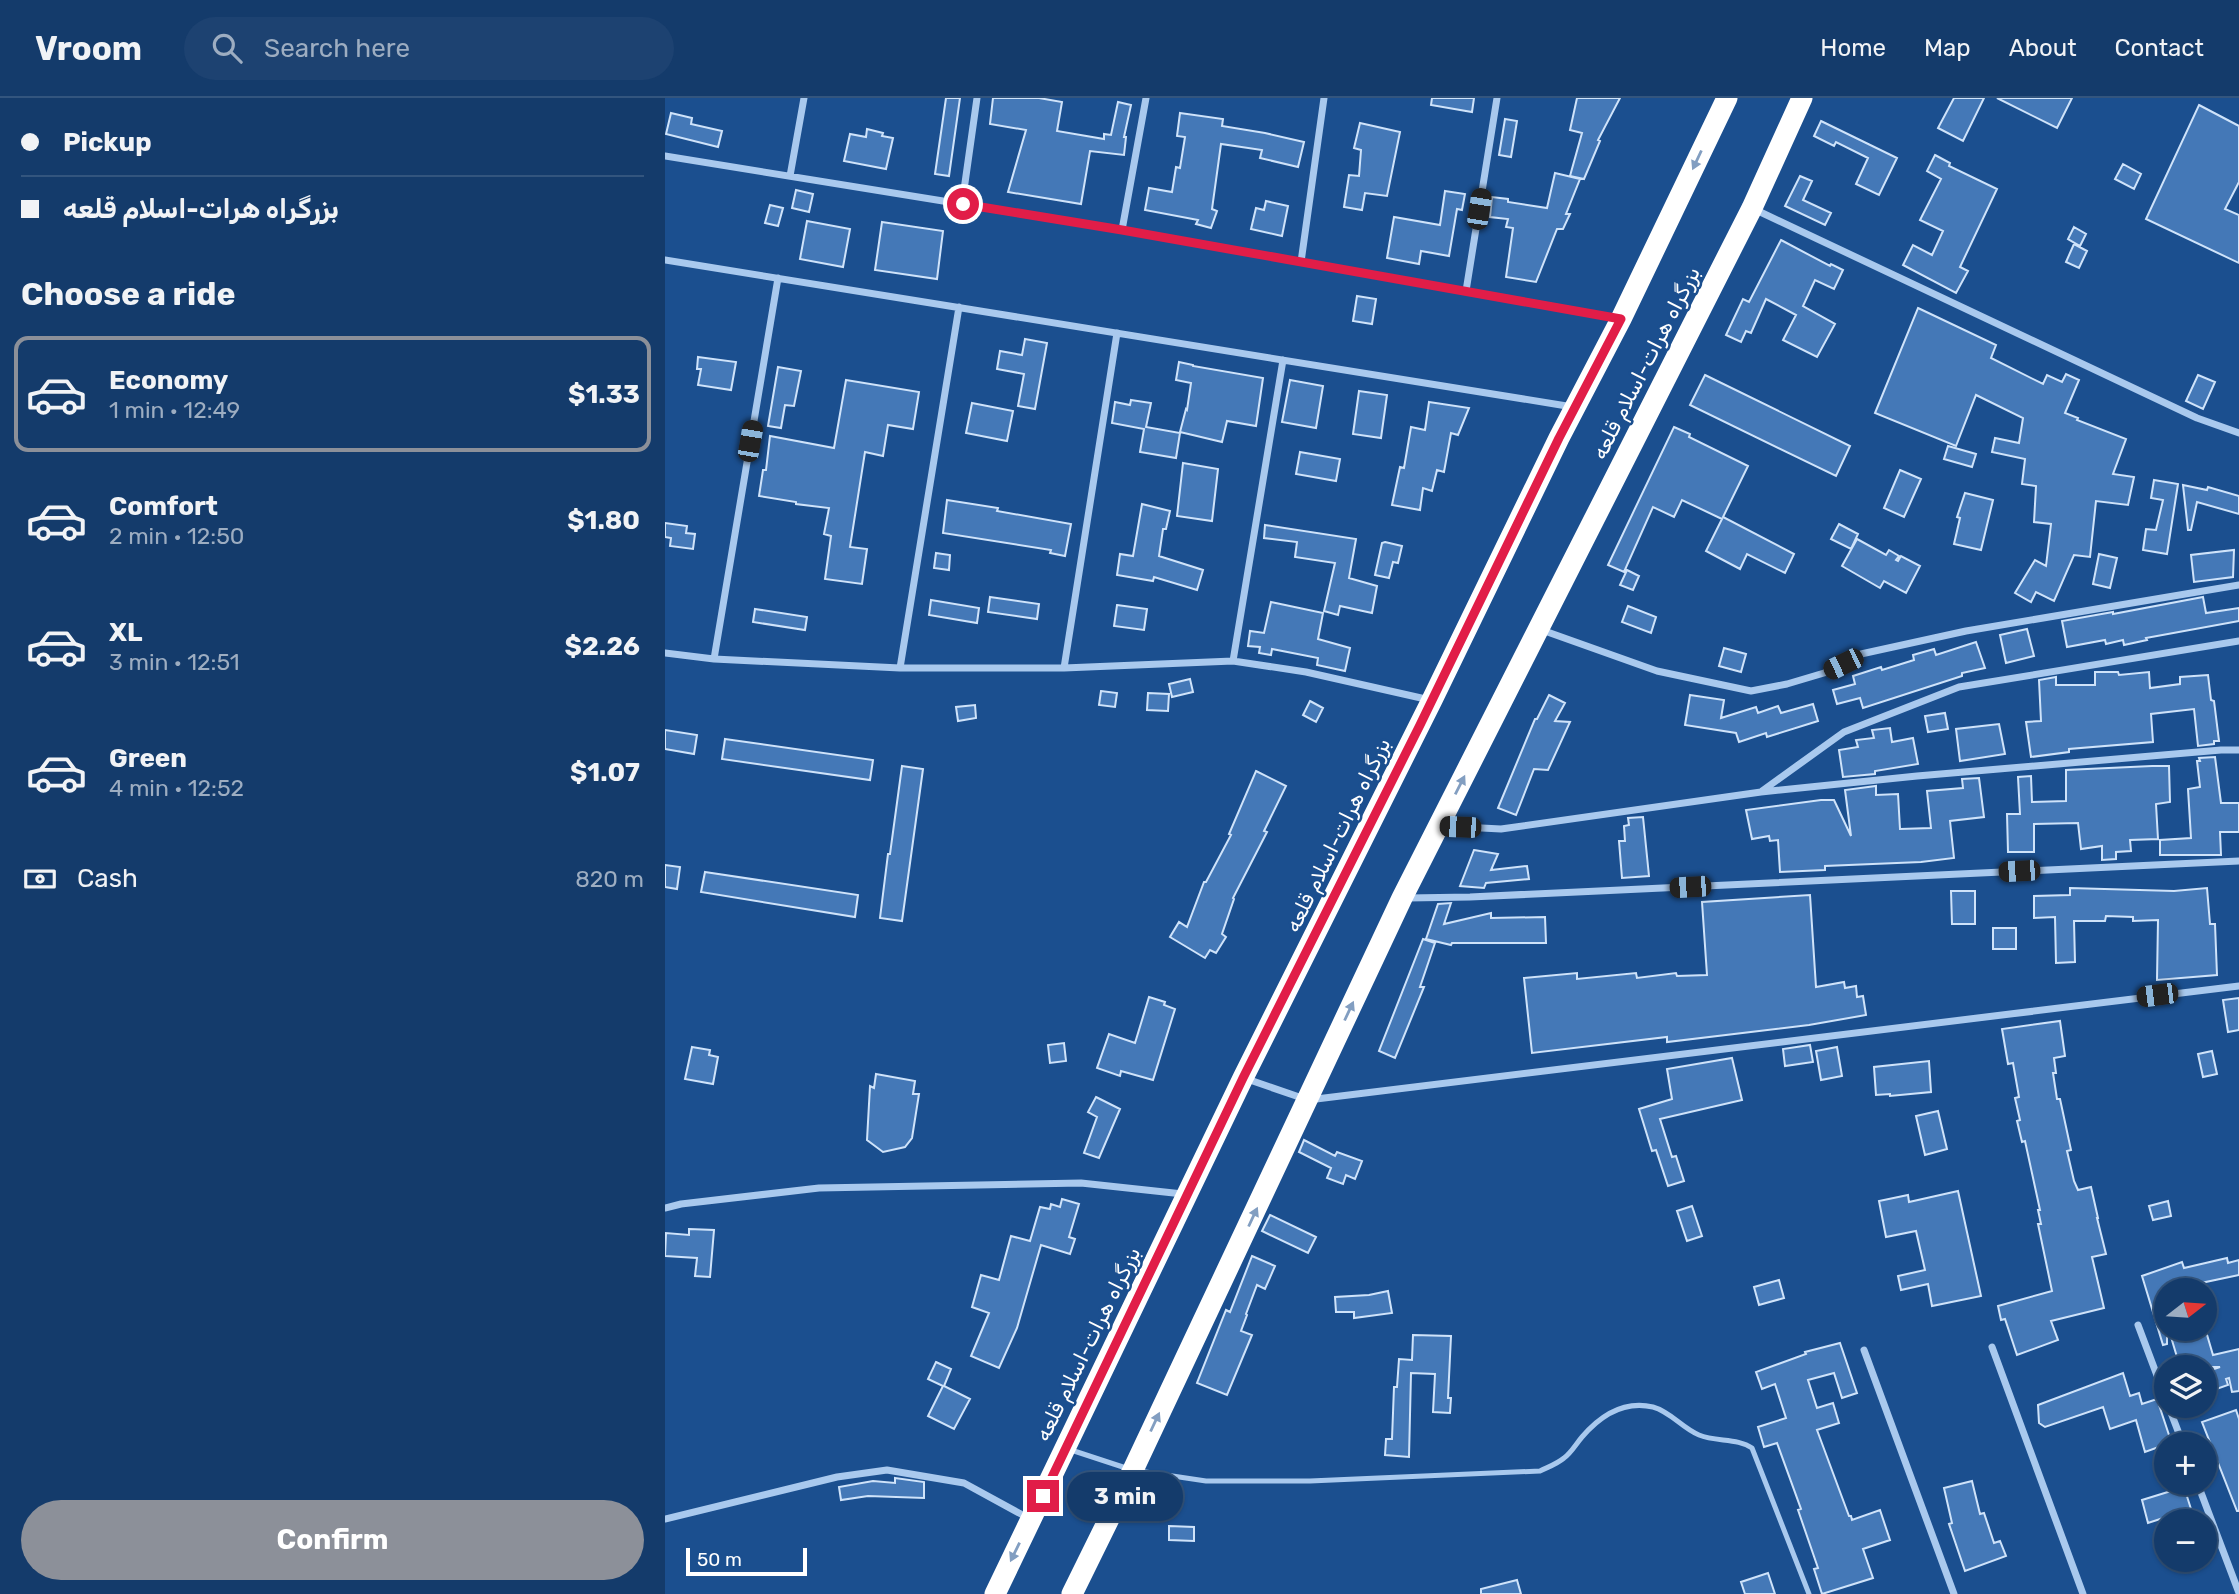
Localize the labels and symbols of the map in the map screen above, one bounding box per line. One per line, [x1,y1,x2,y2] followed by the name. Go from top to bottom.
[1692,150,1703,170] one-way arrow
[1466,187,1493,231] car
[947,188,979,220] route start
[1586,262,1706,464] street label: بزرگراه هرات-اسلام قلعه
[737,418,764,464] car
[1820,645,1867,683] car
[1280,734,1396,936] street label: بزرگراه هرات-اسلام قلعه
[1455,775,1466,795] one-way arrow
[1439,816,1482,838] car
[1998,859,2041,883] car
[1669,875,1712,899] car
[2135,982,2180,1008] car
[1343,1001,1355,1021] one-way arrow
[1247,1207,1258,1227] one-way arrow
[1030,1243,1146,1445] street label: بزرگراه هرات-اسلام قلعه
[2154,1278,2217,1340] north arrow
[1149,1412,1161,1432] one-way arrow
[1067,1472,1183,1520] callout: 3 min
[1027,1480,1059,1512] route end
[1010,1542,1021,1562] one-way arrow
[686,1545,807,1577] scale bar

